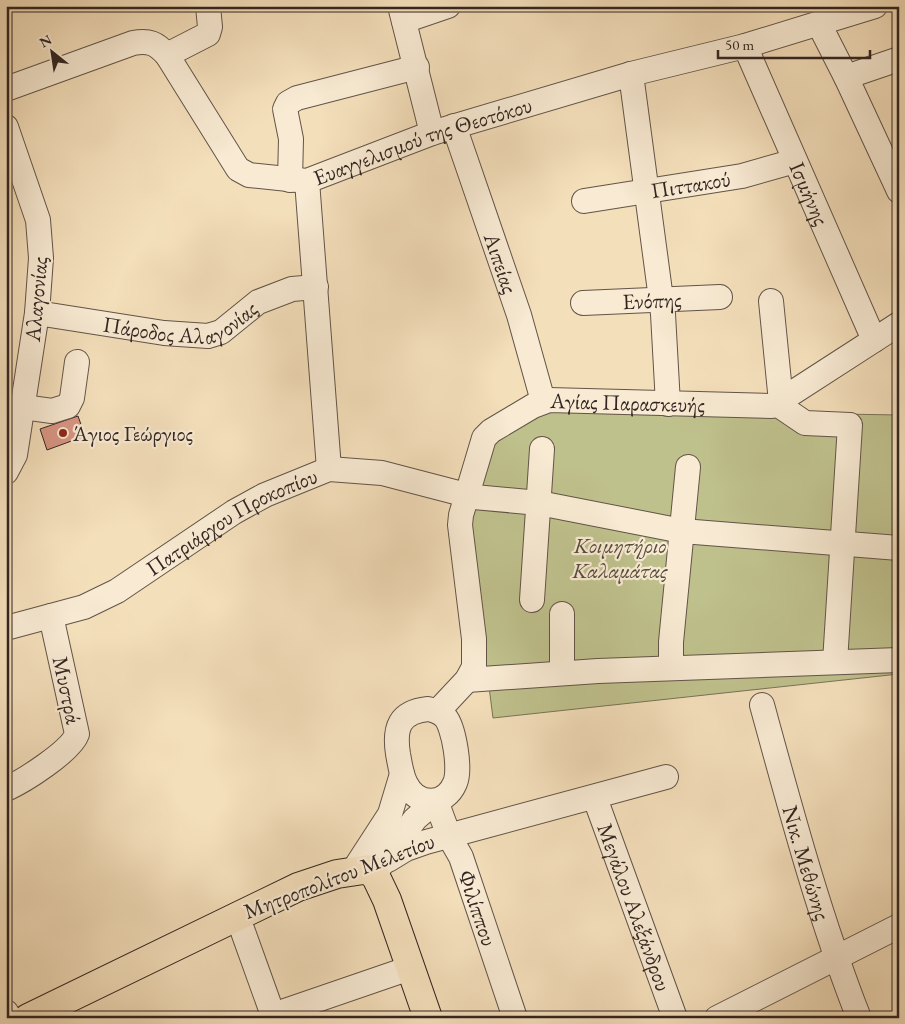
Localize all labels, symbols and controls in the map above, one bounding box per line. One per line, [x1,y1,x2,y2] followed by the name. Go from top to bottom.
[28,28,78,78] north arrow
[718,28,870,60] scale bar
[36,30,55,51] text: N
[725,35,754,54] text: 50 m
[309,90,535,192] street label: Ευαγγελισμού της Θεοτόκου
[783,157,836,230] street label: Ισμήνης
[649,164,733,205] street label: Πιττακού
[477,228,525,297] street label: Αιπείας
[18,255,54,344] street label: Αλαγονίας
[622,284,682,316] street label: Ενόπης
[101,294,263,351] street label: Πάροδος Αλαγονίας
[549,386,705,419] street label: Αγίας Παρασκευής
[72,419,193,448] place label: Άγιος Γεώργιος
[57,427,69,439] marker: Άγιος Γεώργιος
[140,461,322,582] street label: Πατριάρχου Προκοπίου
[571,531,668,585] park label: Κοιμητήριο Καλαμάτας
[46,654,88,727] street label: Μυστρά
[776,802,838,924] street label: Νικ. Μεθώνης
[591,819,678,995] street label: Μεγάλου Αλεξάνδρου
[239,826,439,926] street label: Μητροπολίτου Μελετίου
[452,866,504,950] street label: Φιλίππου

